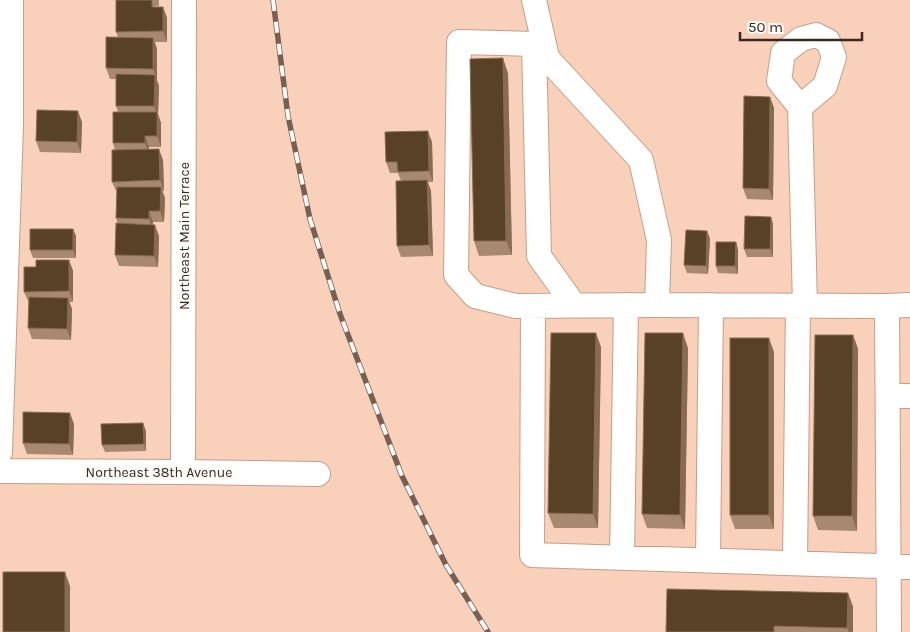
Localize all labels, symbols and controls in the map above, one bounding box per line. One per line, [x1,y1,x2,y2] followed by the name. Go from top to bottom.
[740,10,862,42] scale bar
[748,18,783,36] text: 50 m
[176,162,193,310] street label: Northeast Main Terrace
[86,464,232,481] street label: Northeast 38th Avenue

